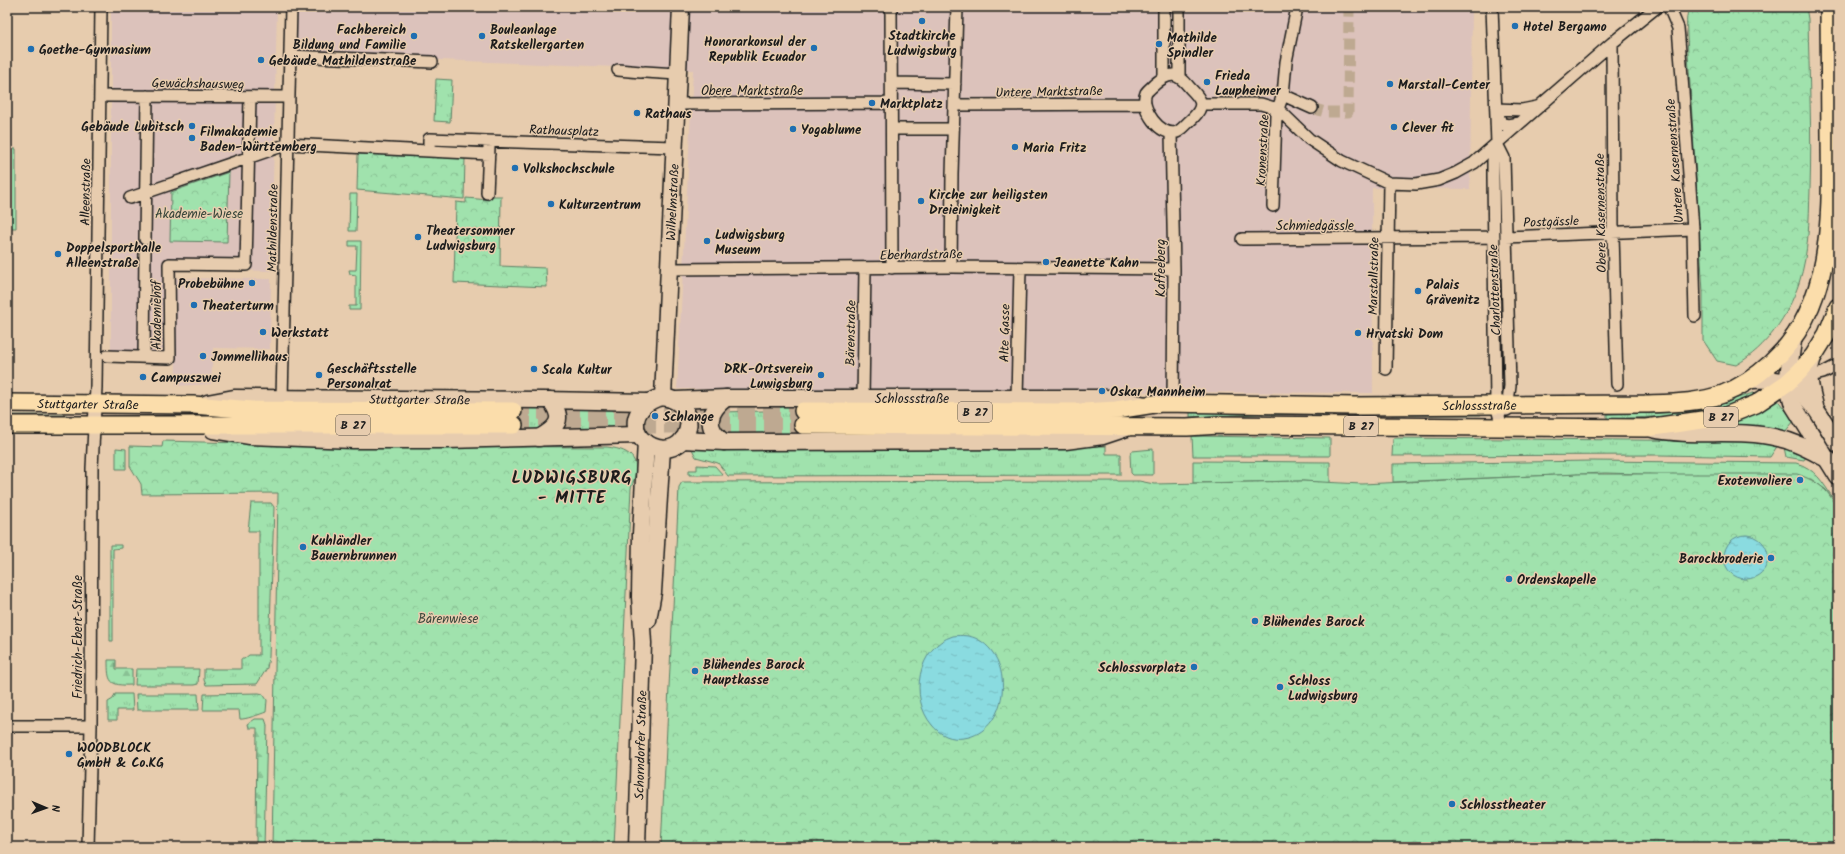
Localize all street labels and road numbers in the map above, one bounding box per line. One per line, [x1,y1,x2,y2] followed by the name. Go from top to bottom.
[151,73,244,96] street label: Gewächshausweg
[701,81,803,102] street label: Obere Marktstraße
[995,81,1103,104] street label: Untere Marktstraße
[1661,98,1690,224] street label: Untere Kasernenstraße
[1251,113,1276,187] street label: Kronenstraße
[529,120,599,143] street label: Rathausplatz
[1590,153,1613,273] street label: Obere Kasernenstraße
[75,158,98,226] street label: Alleenstraße
[661,163,686,241] street label: Wilhelmstraße
[262,184,285,272] street label: Mathildenstraße
[1523,211,1580,234] street label: Postgässle
[1276,216,1354,237] street label: Schmiedgässle
[1363,237,1386,315] street label: Marstallstraße
[1151,239,1172,297] street label: Kaffeeberg
[879,244,963,267] street label: Eberhardstraße
[1483,244,1508,336] street label: Charlottenstraße
[147,279,168,350] street label: Akademiehof
[840,300,863,366] street label: Bärenstraße
[994,304,1017,362] street label: Alte Gasse
[875,389,949,410] street label: Schlossstraße
[369,390,470,412] street label: Stuttgarter Straße
[37,394,139,416] street label: Stuttgarter Straße
[1442,396,1517,417] street label: Schlossstraße
[958,402,992,422] road number: B 27
[1704,407,1738,427] road number: B 27
[336,415,370,435] road number: B 27
[1344,416,1378,436] road number: B 27
[68,575,89,699] street label: Friedrich-Ebert-Straße
[629,690,654,800] street label: Schorndorfer Straße

